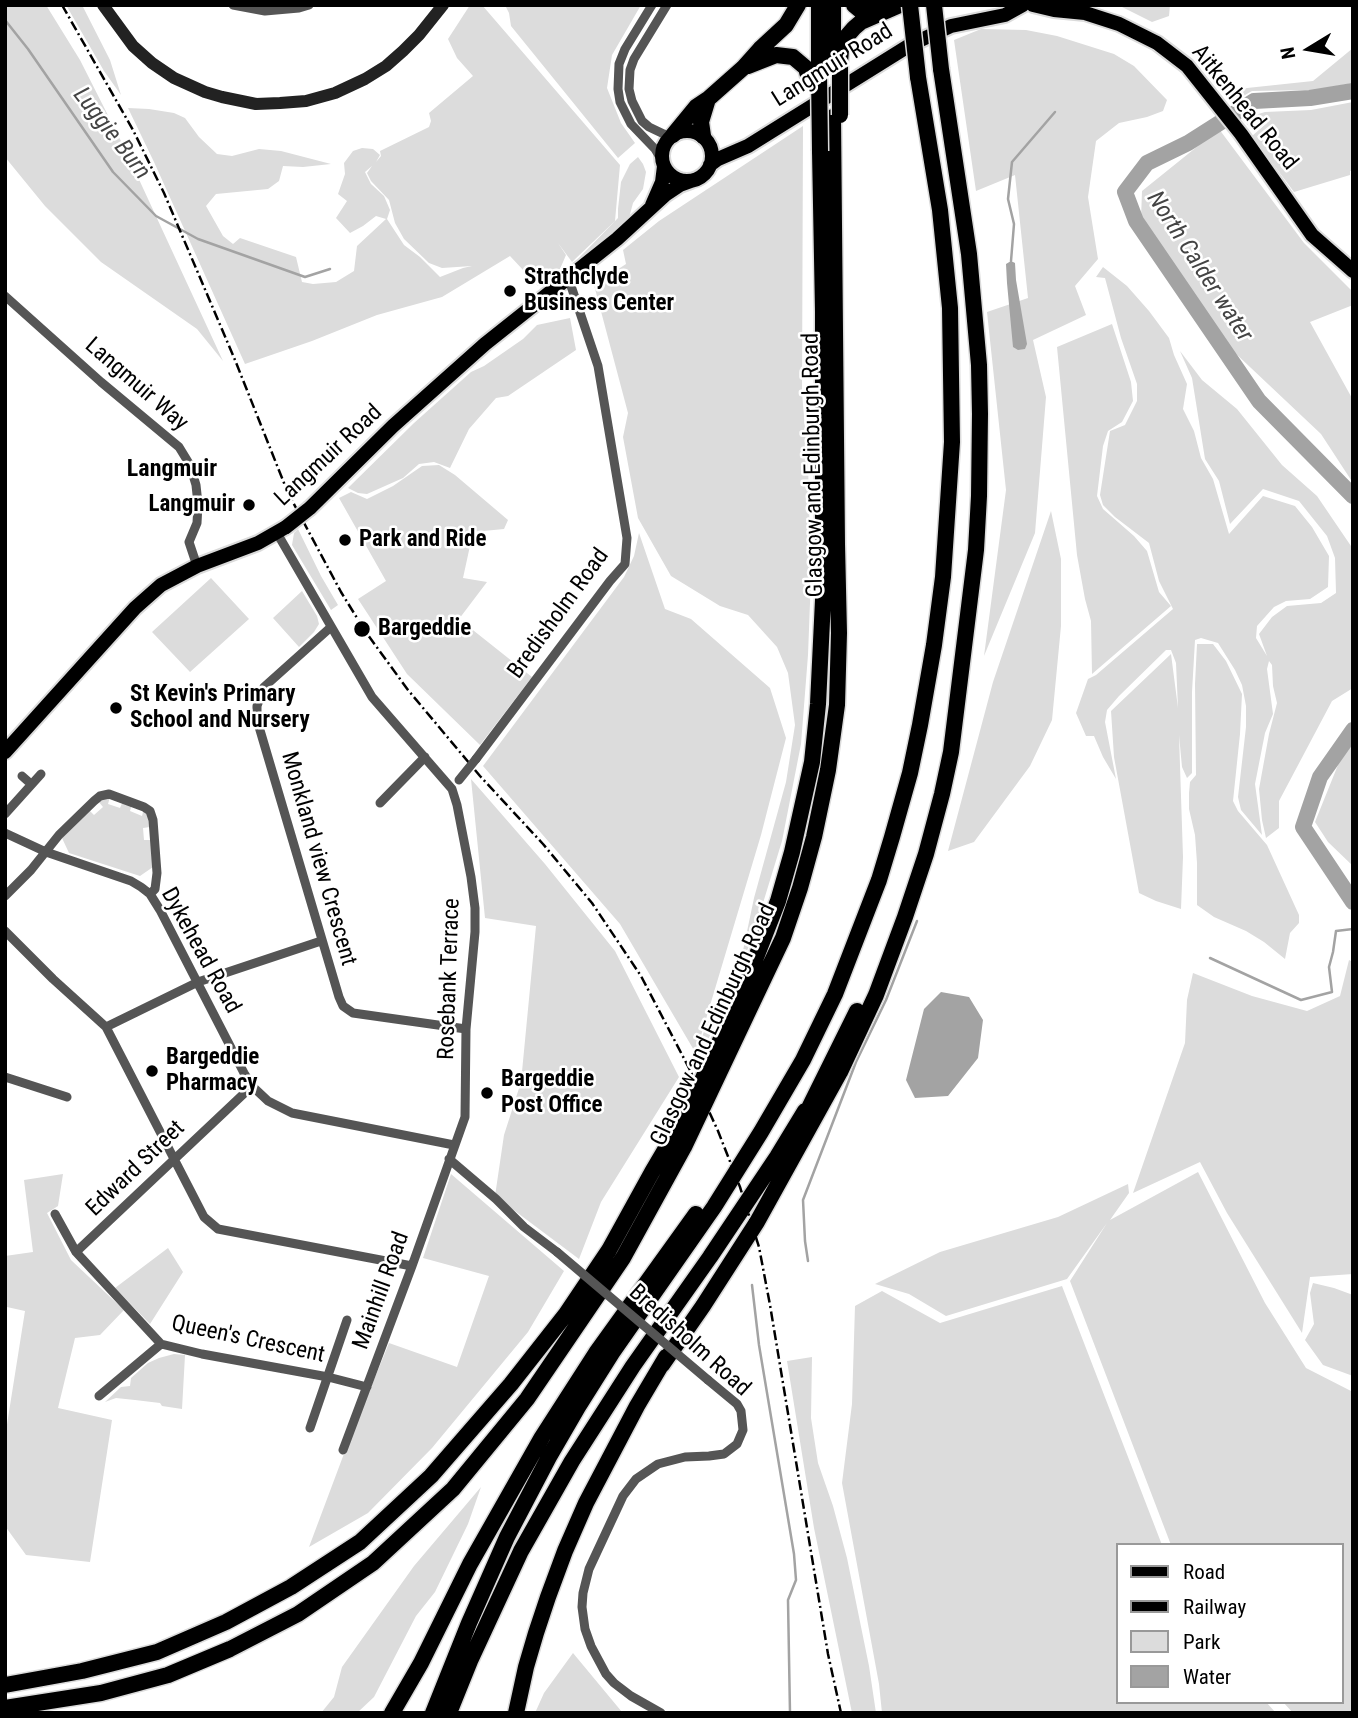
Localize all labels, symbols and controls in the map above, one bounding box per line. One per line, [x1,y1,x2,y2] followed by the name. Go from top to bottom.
[1274,14,1344,84] north arrow
[768,18,898,114] street label: Langmuir Road
[1185,40,1303,176] street label: Aitkenhead Road
[1275,45,1300,61] text: N
[66,82,156,186] water label: Luggie Burn
[1140,187,1258,347] water label: North Calder water
[524,264,674,318] place label: Strathclyde Business Center
[502,283,518,299] marker: Strathclyde Business Center
[79,333,193,437] street label: Langmuir Way
[798,333,830,597] street label: Glasgow and Edinburgh Road
[270,399,388,513] street label: Langmuir Road
[127,456,217,484] district label: Langmuir
[148,491,235,519] place label: Langmuir
[241,497,257,513] marker: Langmuir
[359,526,486,554] place label: Park and Ride
[337,532,353,548] marker: Park and Ride
[503,544,615,684] street label: Bredisholm Road
[378,615,471,643] place label: Bargeddie
[352,619,372,639] marker: Bargeddie
[130,681,310,735] place label: St Kevin's Primary School and Nursery
[108,700,124,716] marker: St Kevin's Primary School and Nursery
[274,749,362,969] street label: Monkland view Crescent
[154,883,246,1019] street label: Dykehead Road
[433,898,467,1060] street label: Rosebank Terrace
[646,899,782,1151] street label: Glasgow and Edinburgh Road
[166,1044,259,1098] place label: Bargeddie Pharmacy
[144,1063,160,1079] marker: Bargeddie Pharmacy
[501,1066,602,1120] place label: Bargeddie Post Office
[479,1085,495,1101] marker: Bargeddie Post Office
[81,1115,191,1223] street label: Edward Street
[348,1228,416,1354] street label: Mainhill Road
[623,1279,755,1403] street label: Bredisholm Road
[169,1310,327,1370] street label: Queen's Crescent
[1116,1543,1344,1704] legend
[1183,1560,1225,1584] text: Road
[1183,1595,1246,1619] text: Railway
[1183,1630,1220,1654] text: Park
[1183,1665,1231,1689] text: Water

